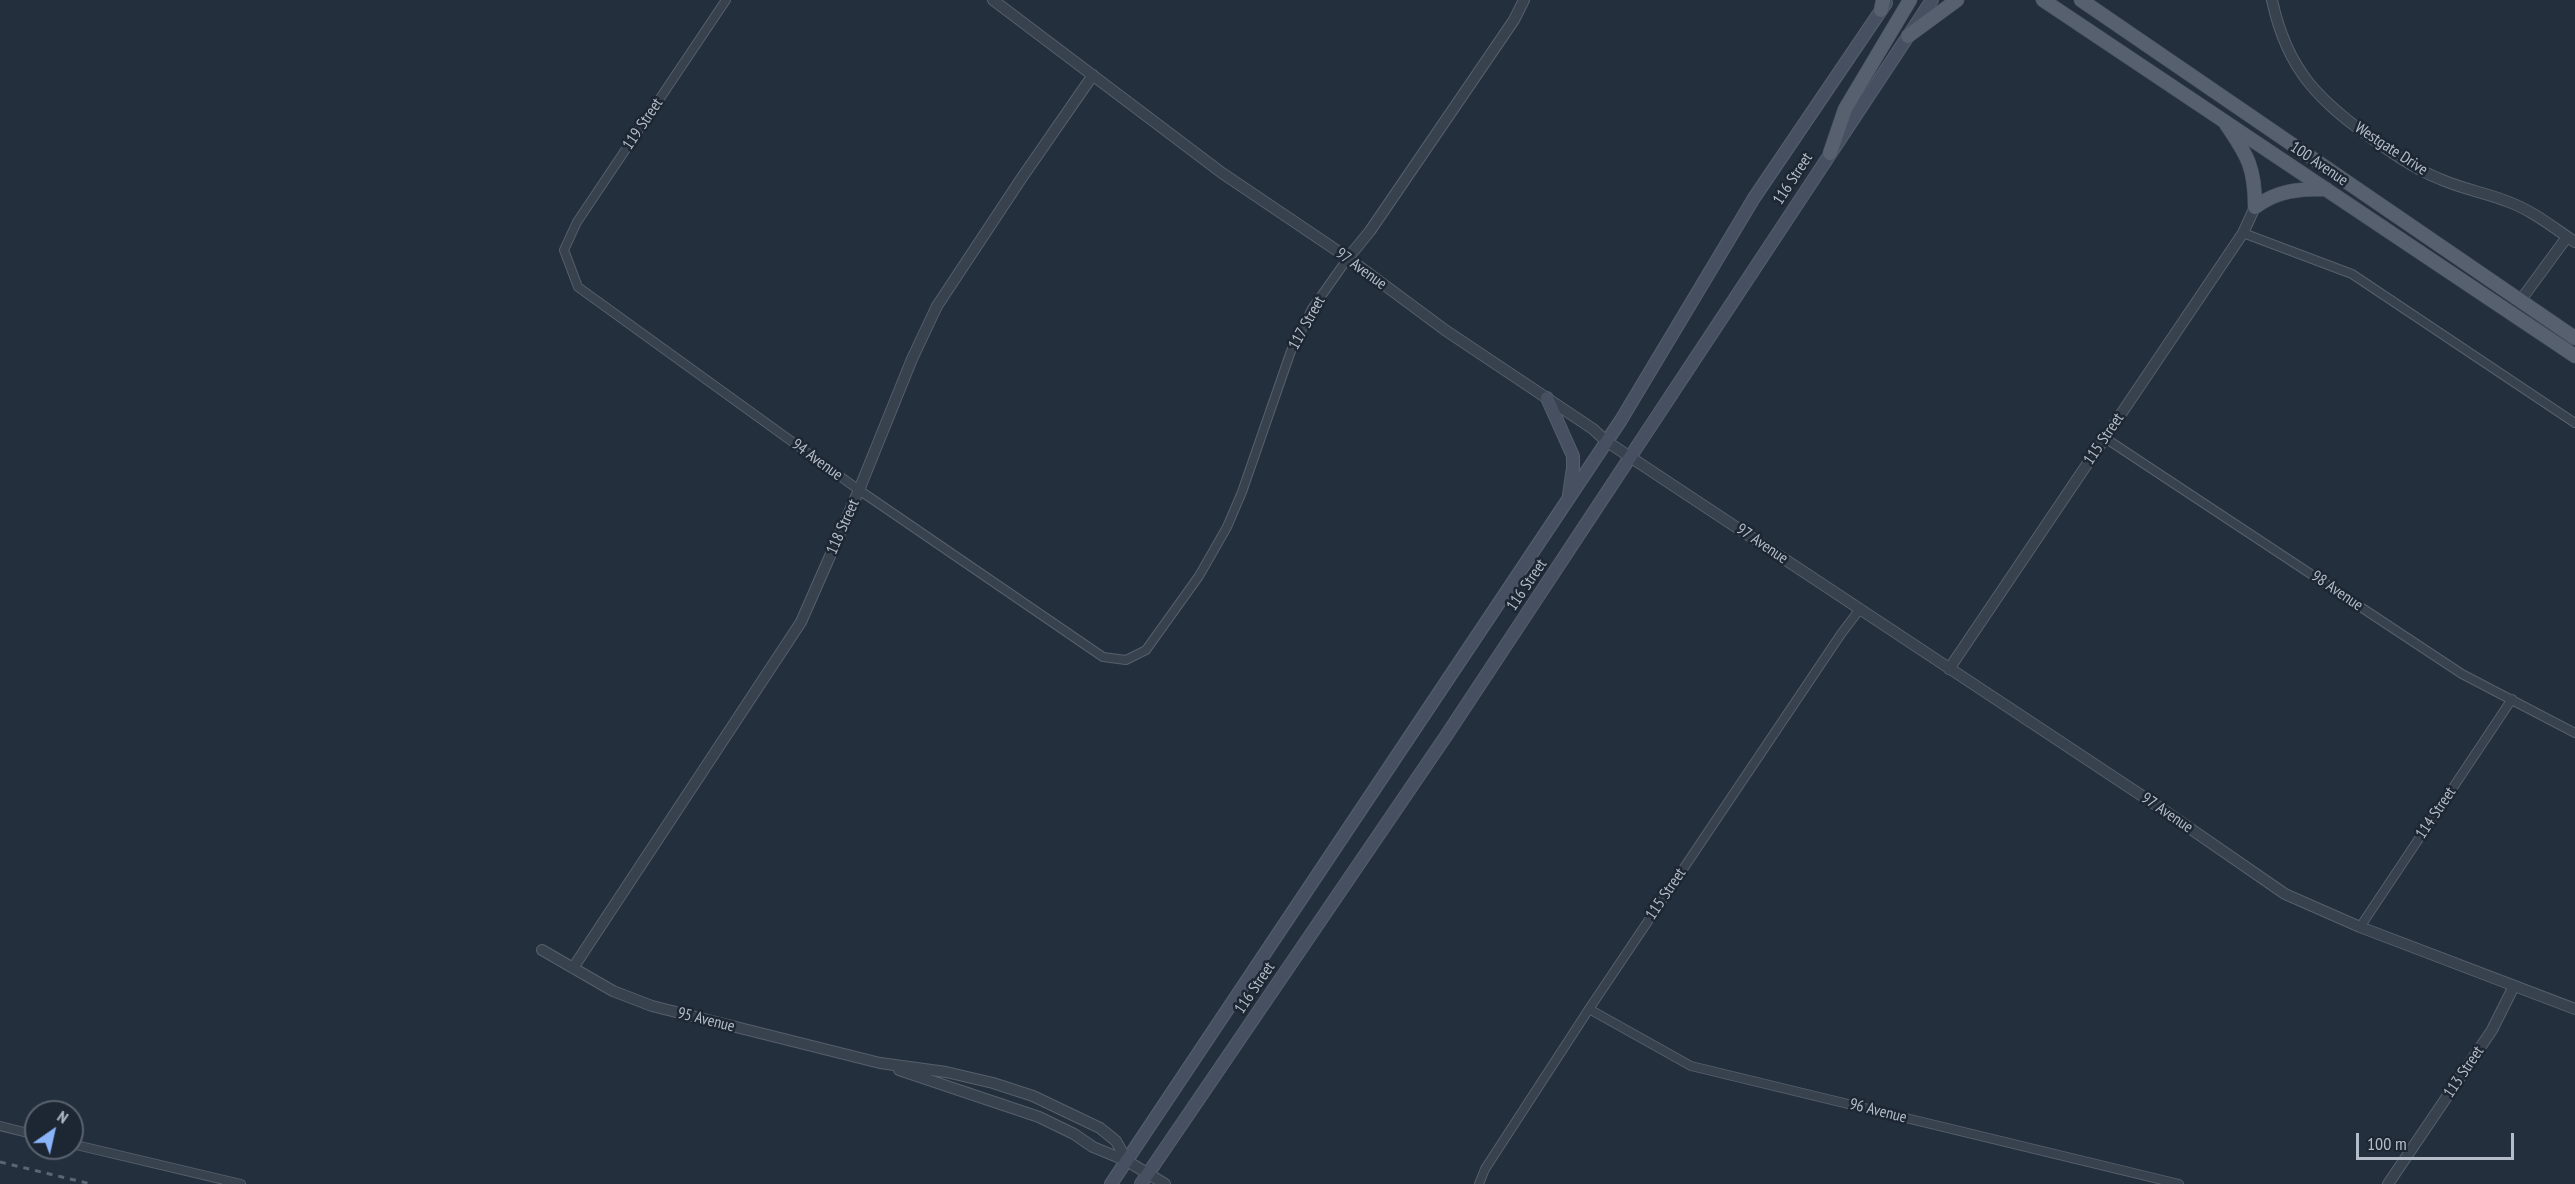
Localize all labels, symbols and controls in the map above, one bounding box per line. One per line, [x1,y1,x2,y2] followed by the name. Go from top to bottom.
[619,95,667,153] street label: 119 Street
[2351,118,2431,180] street label: Westgate Drive
[2286,138,2352,190] street label: 100 Avenue
[1769,149,1817,209] street label: 116 Street
[1332,244,1390,294] street label: 97 Avenue
[1285,293,1329,353] street label: 117 Street
[2080,410,2128,468] street label: 115 Street
[788,435,846,485] street label: 94 Avenue
[822,497,864,557] street label: 118 Street
[1732,520,1792,568] street label: 97 Avenue
[1503,556,1551,614] street label: 116 Street
[2307,567,2367,615] street label: 98 Avenue
[2412,784,2460,842] street label: 114 Street
[2137,789,2197,837] street label: 97 Avenue
[1642,865,1690,923] street label: 115 Street
[1231,959,1279,1017] street label: 116 Street
[675,1004,737,1036] street label: 95 Avenue
[2440,1043,2488,1101] street label: 113 Street
[1847,1095,1909,1127] street label: 96 Avenue
[24,1100,84,1160] north arrow
[54,1106,72,1127] text: N
[2359,1121,2516,1159] scale bar
[2367,1132,2407,1155] text: 100 m

